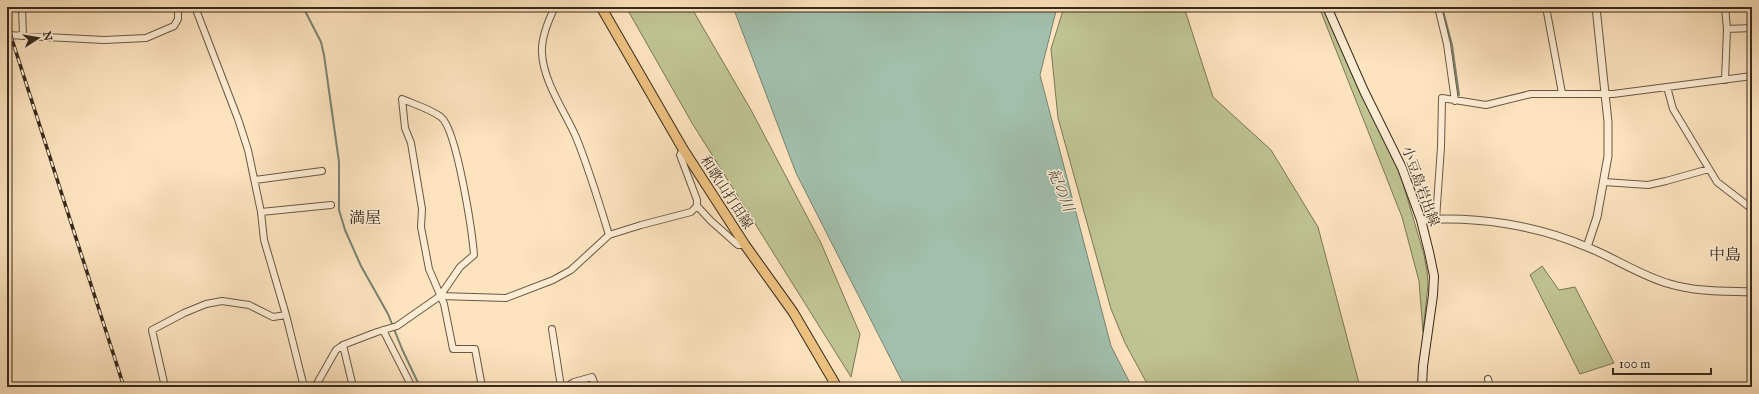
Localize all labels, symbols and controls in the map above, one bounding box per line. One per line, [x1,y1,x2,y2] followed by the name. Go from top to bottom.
[18,18,58,58] north arrow
[40,30,55,43] text: N
[1398,144,1443,229] street label: 小豆島岩出線
[697,152,757,232] street label: 和歌山打田線
[1044,166,1079,216] water label: 紀の川
[349,208,381,227] district label: 満屋
[1709,245,1741,264] district label: 中島
[1613,350,1711,376] scale bar
[1619,357,1650,371] text: 100 m

